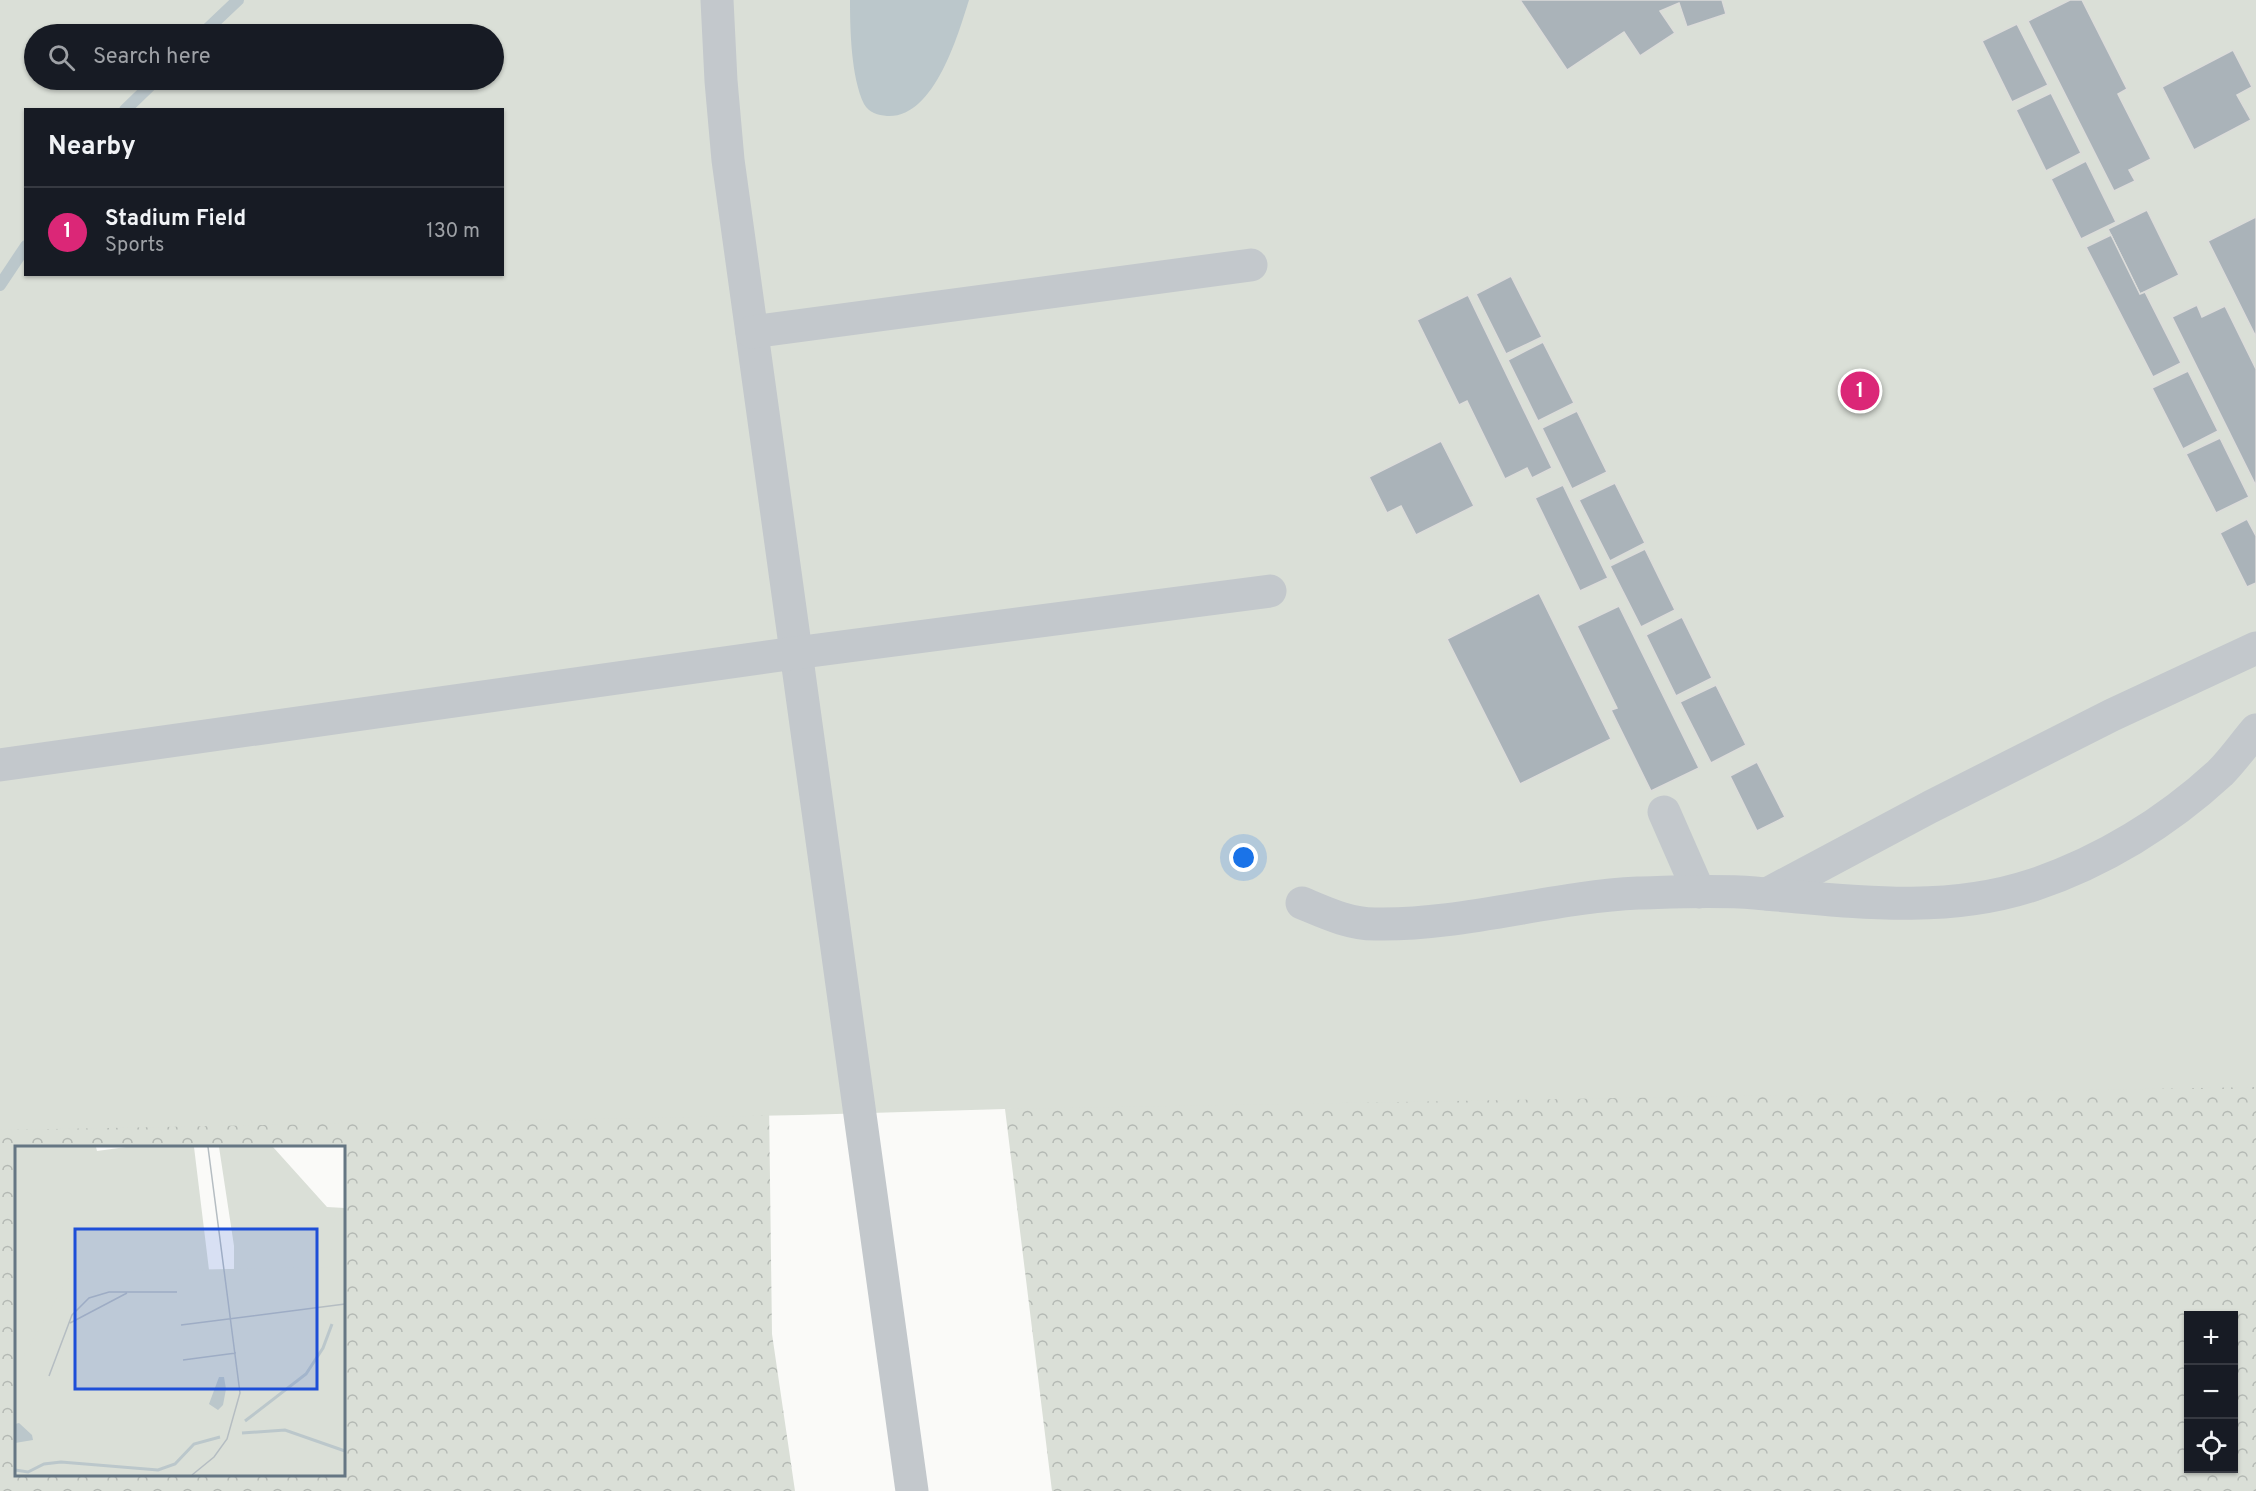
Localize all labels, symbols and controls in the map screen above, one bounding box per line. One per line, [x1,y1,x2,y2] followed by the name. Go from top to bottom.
[24,24,504,90] search box
[45,41,78,74] icon: search
[93,44,211,71] text: Search here
[48,131,136,164] text: Nearby
[105,206,246,233] text: Stadium Field
[64,219,72,245] text: 1
[426,219,480,245] text: 130 m
[105,233,165,259] text: Sports
[1840,368,1880,414] pin: 1
[1229,843,1258,872] your location
[15,1146,345,1476] inset map
[2184,1311,2238,1473] map controls
[2184,1311,2238,1365] button: +
[2184,1365,2238,1419] button: −
[2184,1419,2238,1473] button: locate

